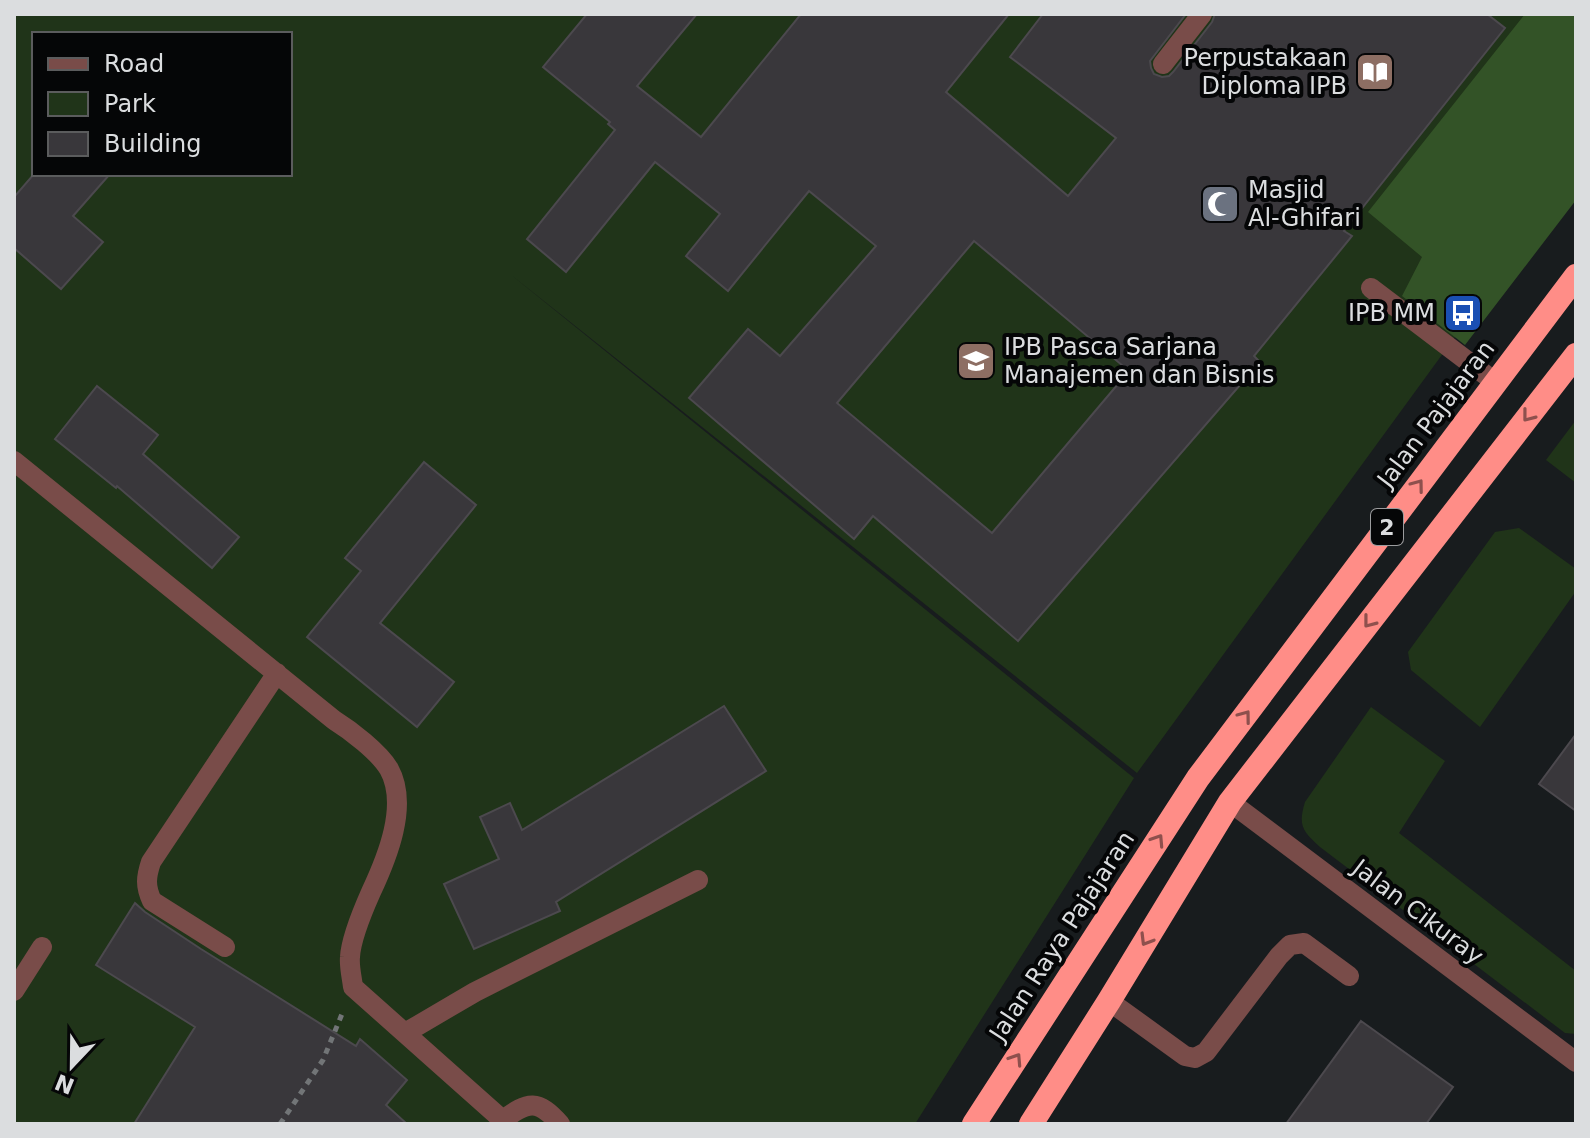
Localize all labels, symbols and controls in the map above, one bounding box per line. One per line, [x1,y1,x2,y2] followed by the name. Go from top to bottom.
[32,32,292,176] legend
[1184,44,1347,100] place label: Perpustakaan Diploma IPB
[104,50,164,78] text: Road
[1354,51,1396,93] library icon: Perpustakaan Diploma IPB
[104,90,156,118] text: Park
[104,130,201,158] text: Building
[1248,176,1361,232] place label: Masjid Al-Ghifari
[1199,183,1241,225] mosque icon: Masjid Al-Ghifari
[1442,292,1484,334] bus stop icon: IPB MM
[1348,299,1435,327] place label: IPB MM
[1004,333,1275,389] place label: IPB Pasca Sarjana Manajemen dan Bisnis
[1370,335,1500,495] street label: Jalan Pajajaran
[955,340,997,382] school or university icon: IPB Pasca Sarjana Manajemen dan Bisnis
[1523,407,1537,422] one-way arrow
[1408,480,1422,494] one-way arrow
[1371,509,1403,545] road number: 2
[1364,613,1378,627] one-way arrow
[1235,710,1250,725] one-way arrow
[983,826,1140,1048] street label: Jalan Raya Pajajaran
[1148,835,1163,849] one-way arrow
[1345,852,1489,970] street label: Jalan Cikuray
[1140,931,1156,946] one-way arrow
[32,1026,112,1106] north arrow
[1007,1053,1022,1067] one-way arrow
[51,1069,78,1099] text: N

